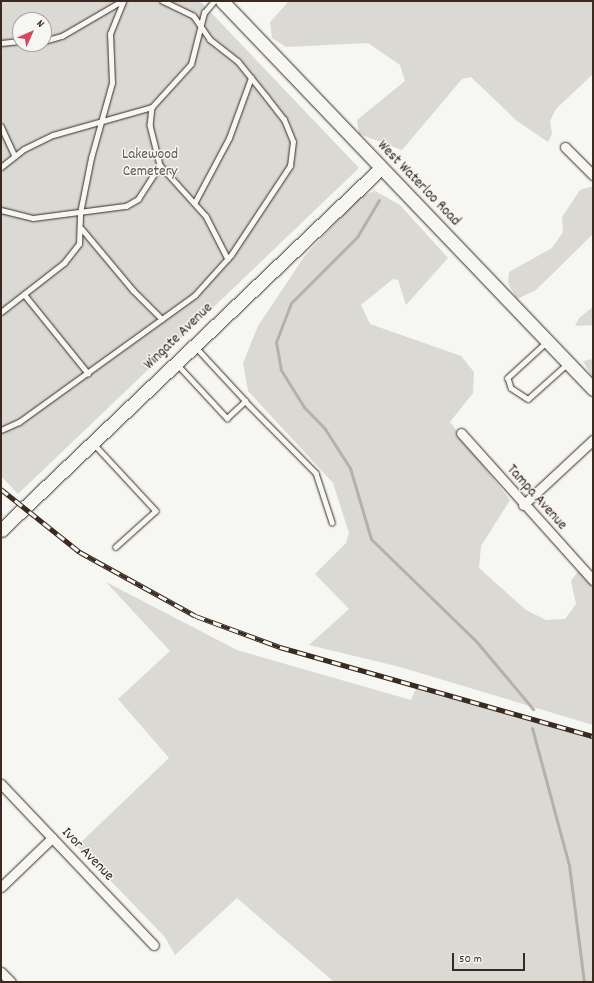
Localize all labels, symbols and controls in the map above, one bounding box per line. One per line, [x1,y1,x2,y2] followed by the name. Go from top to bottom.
[12,12,52,52] north arrow
[32,17,47,32] text: N
[373,137,463,231] street label: West Waterloo Road
[122,146,178,181] park label: Lakewood Cemetery
[141,300,217,374] street label: Wingate Avenue
[502,462,570,534] street label: Tampa Avenue
[57,824,117,886] street label: Ivor Avenue
[454,945,527,971] scale bar
[459,951,482,968] text: 50 m

